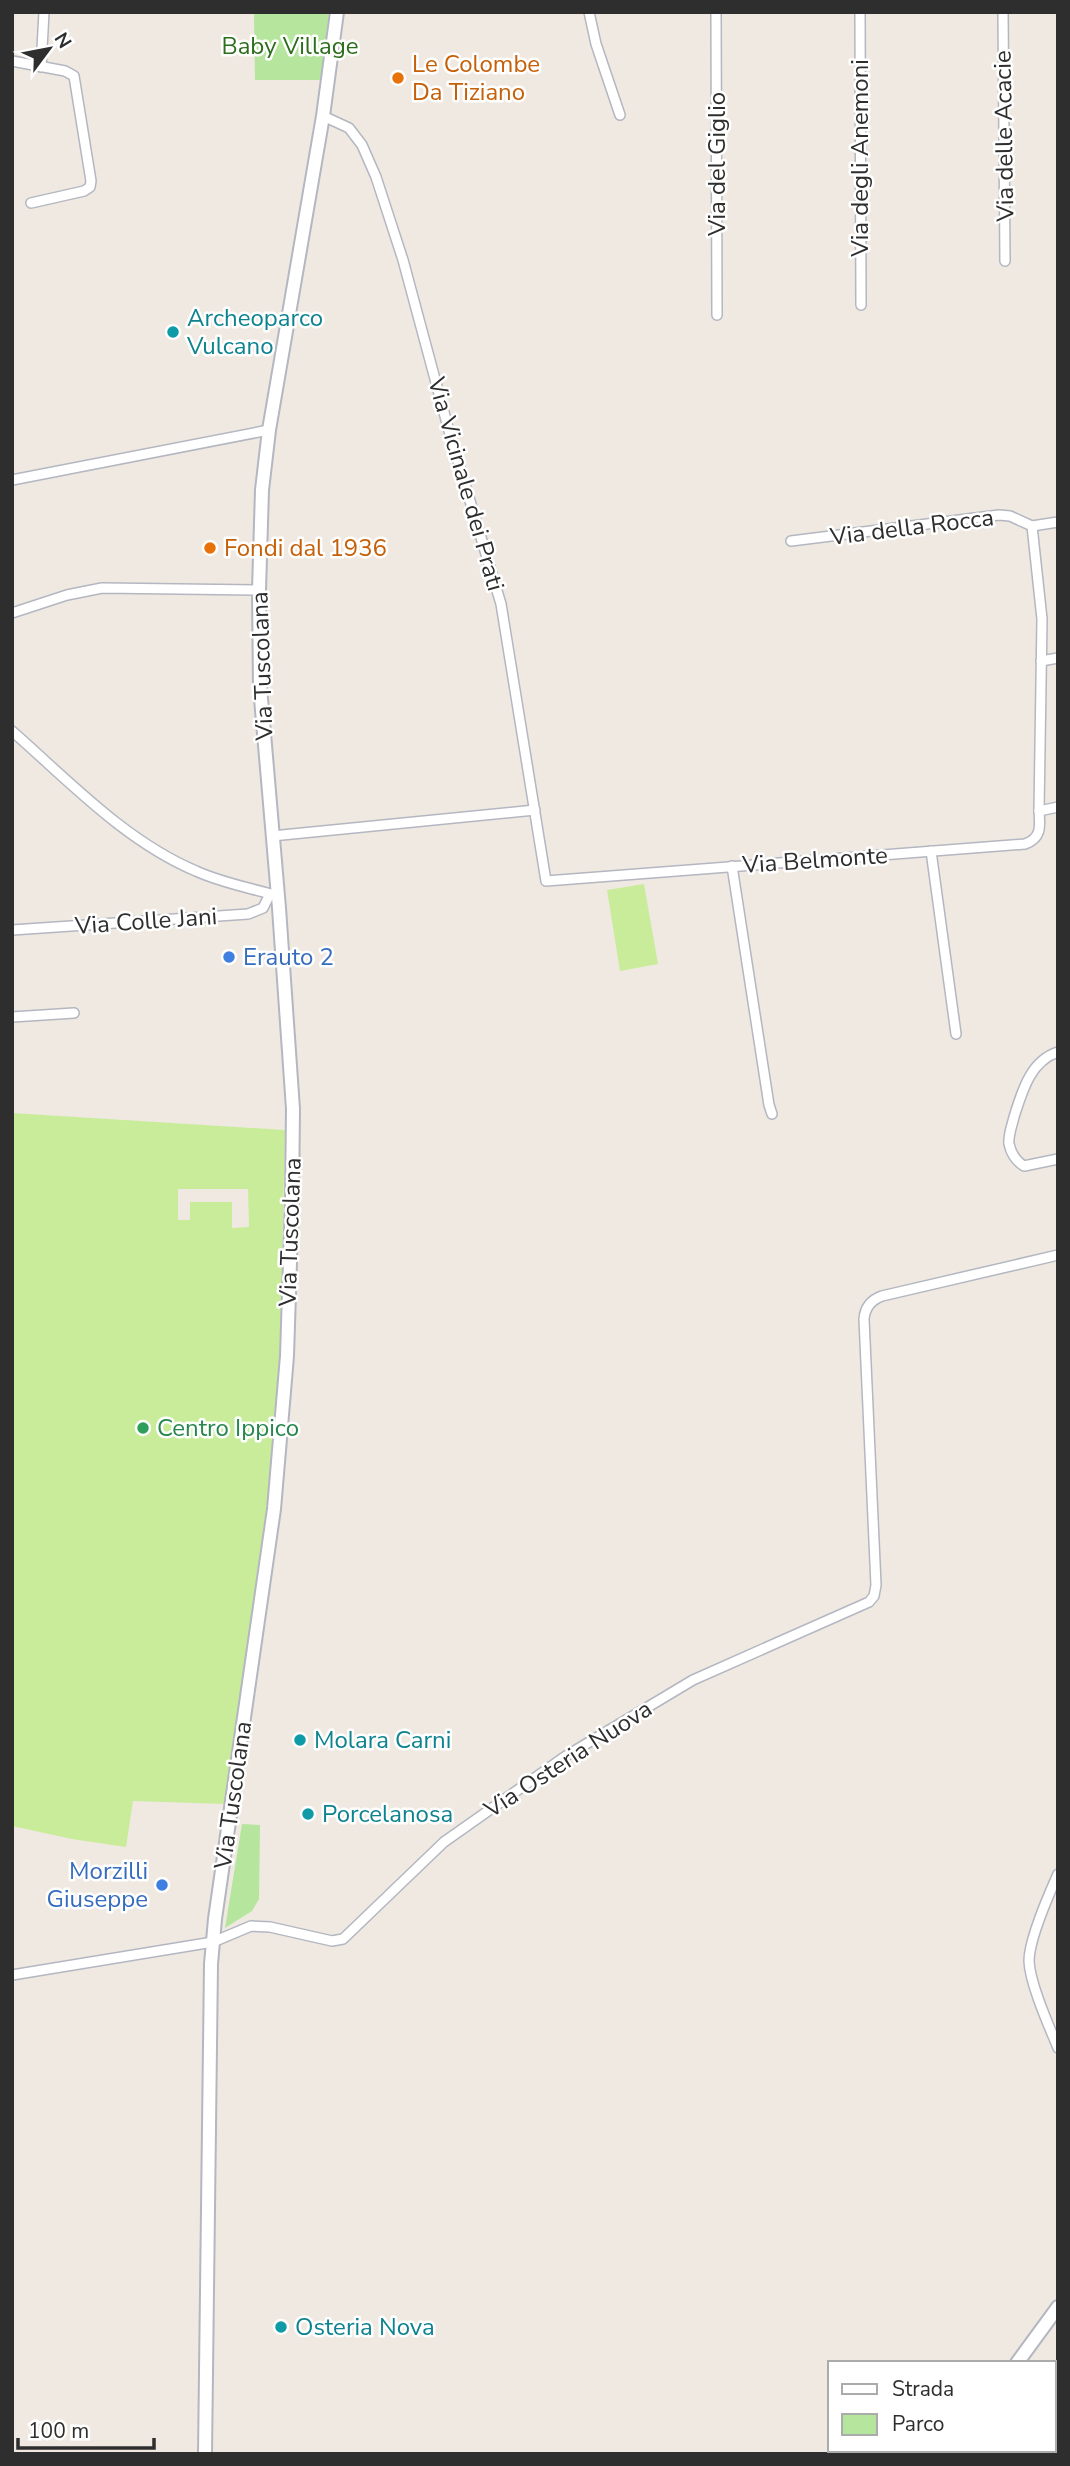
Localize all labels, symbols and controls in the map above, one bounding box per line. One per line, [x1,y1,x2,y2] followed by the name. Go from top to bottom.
[14,14,84,84] north arrow
[48,28,77,53] text: N
[221,30,359,62] park label: Baby Village
[412,48,540,108] place label: Le Colombe Da Tiziano
[987,50,1022,223] street label: Via delle Acacie
[844,59,876,258] street label: Via degli Anemoni
[390,70,406,86] marker: Le Colombe Da Tiziano
[701,92,733,237] street label: Via del Giglio
[186,302,323,362] place label: Archeoparco Vulcano
[165,324,181,340] marker: Archeoparco Vulcano
[420,373,512,594] street label: Via Vicinale dei Prati
[827,501,996,553] street label: Via della Rocca
[224,532,387,564] place label: Fondi dal 1936
[202,540,218,556] marker: Fondi dal 1936
[243,591,281,742] street label: Via Tuscolana
[740,839,889,881] street label: Via Belmonte
[73,900,218,942] street label: Via Colle Jani
[243,941,334,973] place label: Erauto 2
[221,949,237,965] marker: Erauto 2
[271,1157,309,1308] street label: Via Tuscolana
[157,1412,299,1444] place label: Centro Ippico
[135,1420,151,1436] marker: Centro Ippico
[477,1693,658,1826] street label: Via Osteria Nuova
[207,1719,259,1872] street label: Via Tuscolana
[314,1724,451,1756] place label: Molara Carni
[292,1732,308,1748] marker: Molara Carni
[322,1798,453,1830] place label: Porcelanosa
[300,1806,316,1822] marker: Porcelanosa
[46,1855,148,1915] place label: Morzilli Giuseppe
[154,1877,170,1893] marker: Morzilli Giuseppe
[295,2311,435,2343] place label: Osteria Nova
[273,2319,289,2335] marker: Osteria Nova
[828,2361,1056,2452] legend
[892,2375,954,2403] text: Strada
[18,2406,154,2450] scale bar
[892,2410,945,2438] text: Parco
[28,2417,89,2445] text: 100 m

